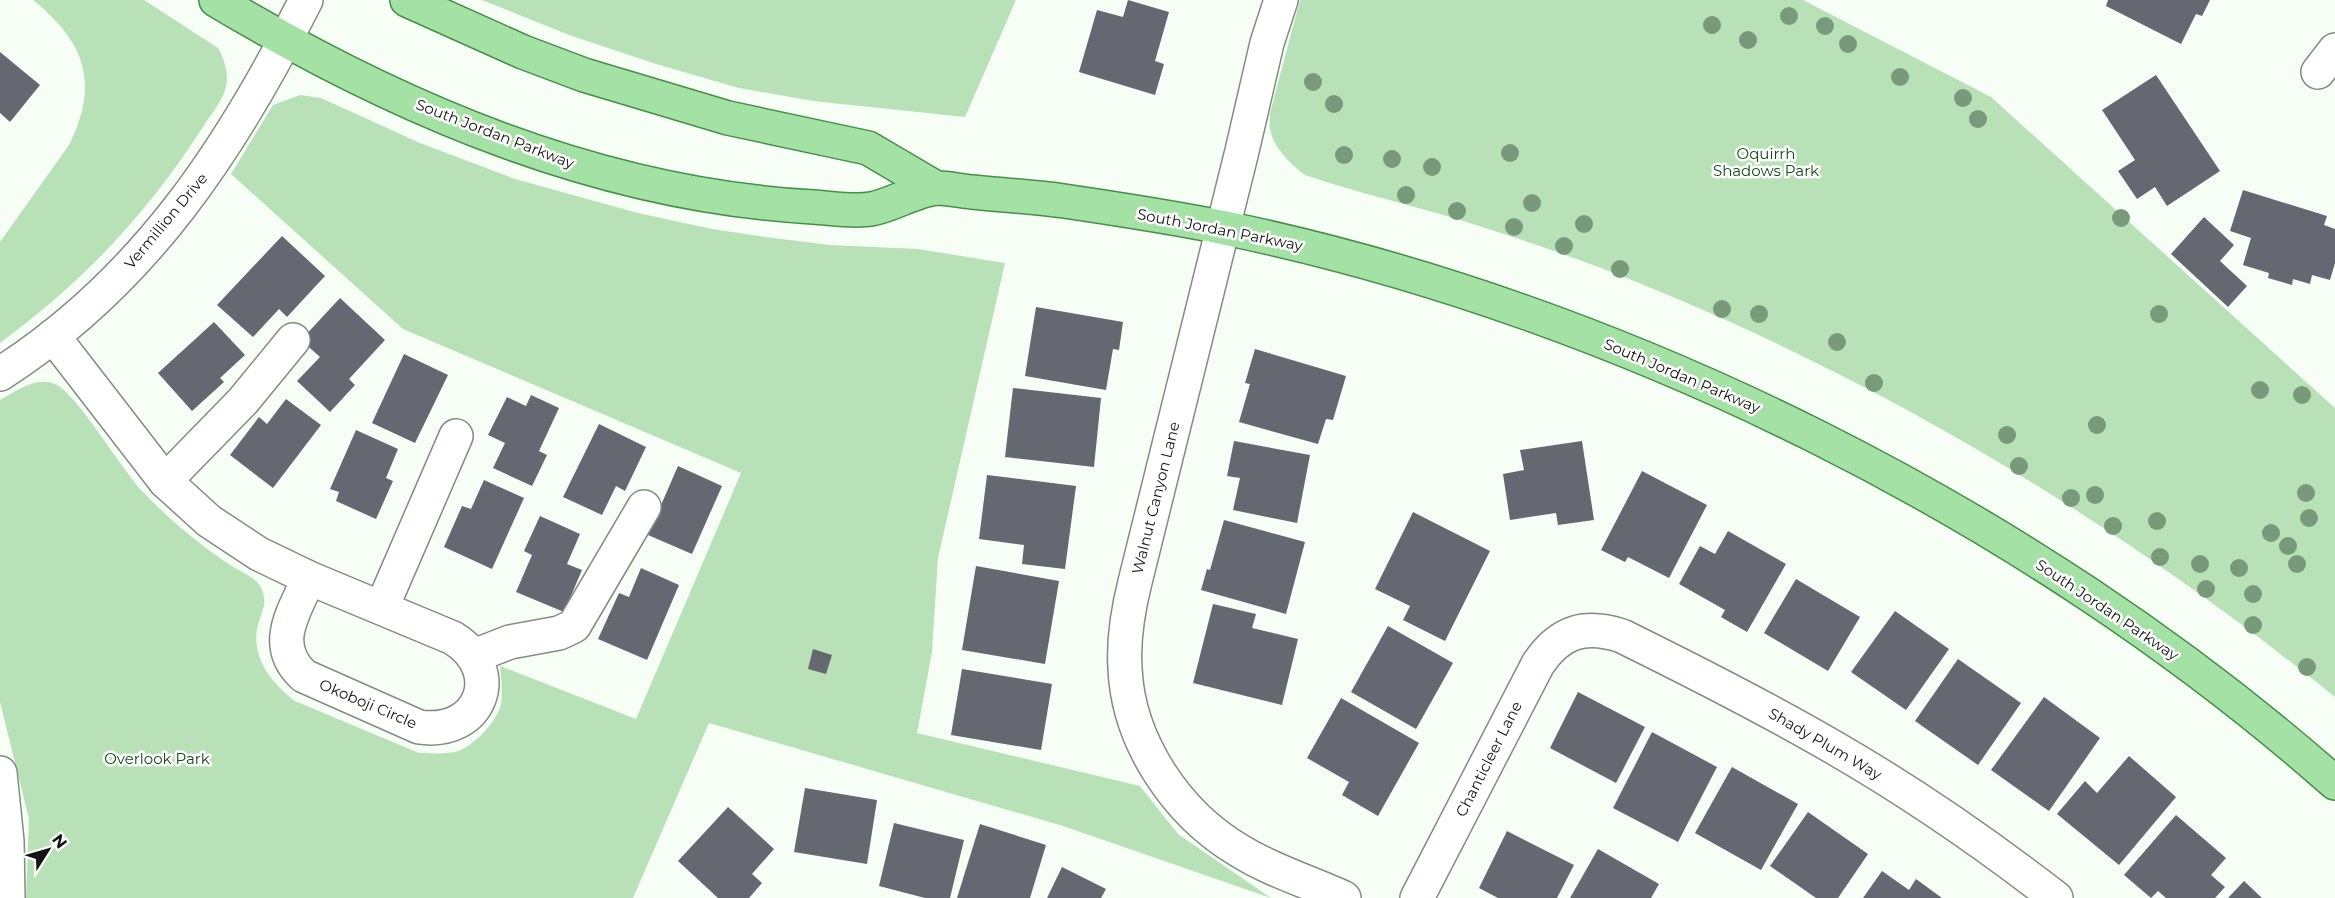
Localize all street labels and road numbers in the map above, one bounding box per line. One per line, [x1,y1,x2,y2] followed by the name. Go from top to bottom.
[413,95,578,173] street label: South Jordan Parkway
[120,169,211,273] street label: Vermillion Drive
[1136,204,1305,255] street label: South Jordan Parkway
[1601,334,1764,417] street label: South Jordan Parkway
[1127,420,1184,576] street label: Walnut Canyon Lane
[2032,555,2183,665] street label: South Jordan Parkway
[317,674,420,733] street label: Okoboji Circle
[1451,698,1526,820] street label: Chanticleer Lane
[1765,703,1886,784] street label: Shady Plum Way

